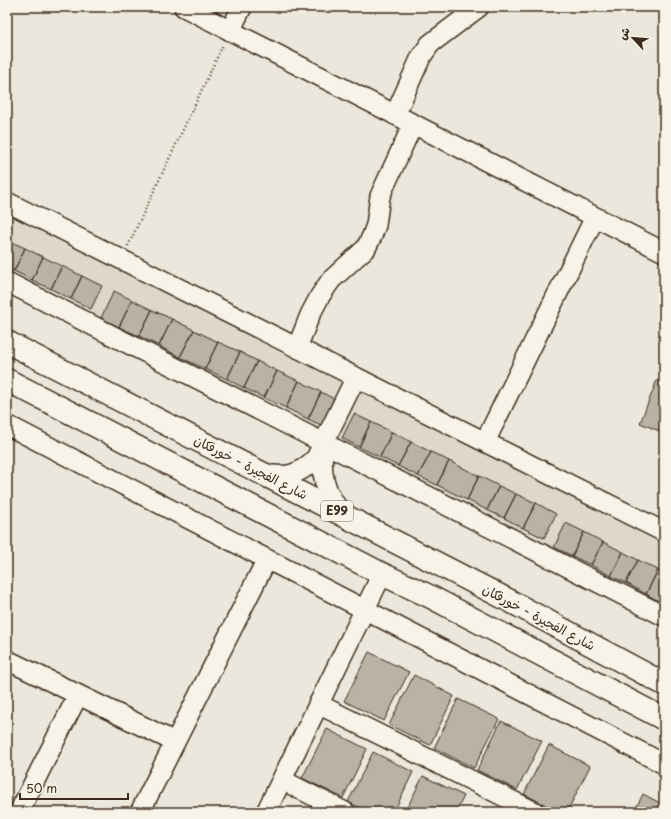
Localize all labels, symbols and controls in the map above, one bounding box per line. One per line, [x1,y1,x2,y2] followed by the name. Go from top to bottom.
[613,18,653,58] north arrow
[613,24,634,43] text: ش
[191,430,311,504] street label: شارع الفجيرة - خورفكان
[321,501,353,521] road number: E99
[479,579,599,655] street label: شارع الفجيرة - خورفكان
[20,775,128,801] scale bar
[26,779,57,797] text: 50 m

